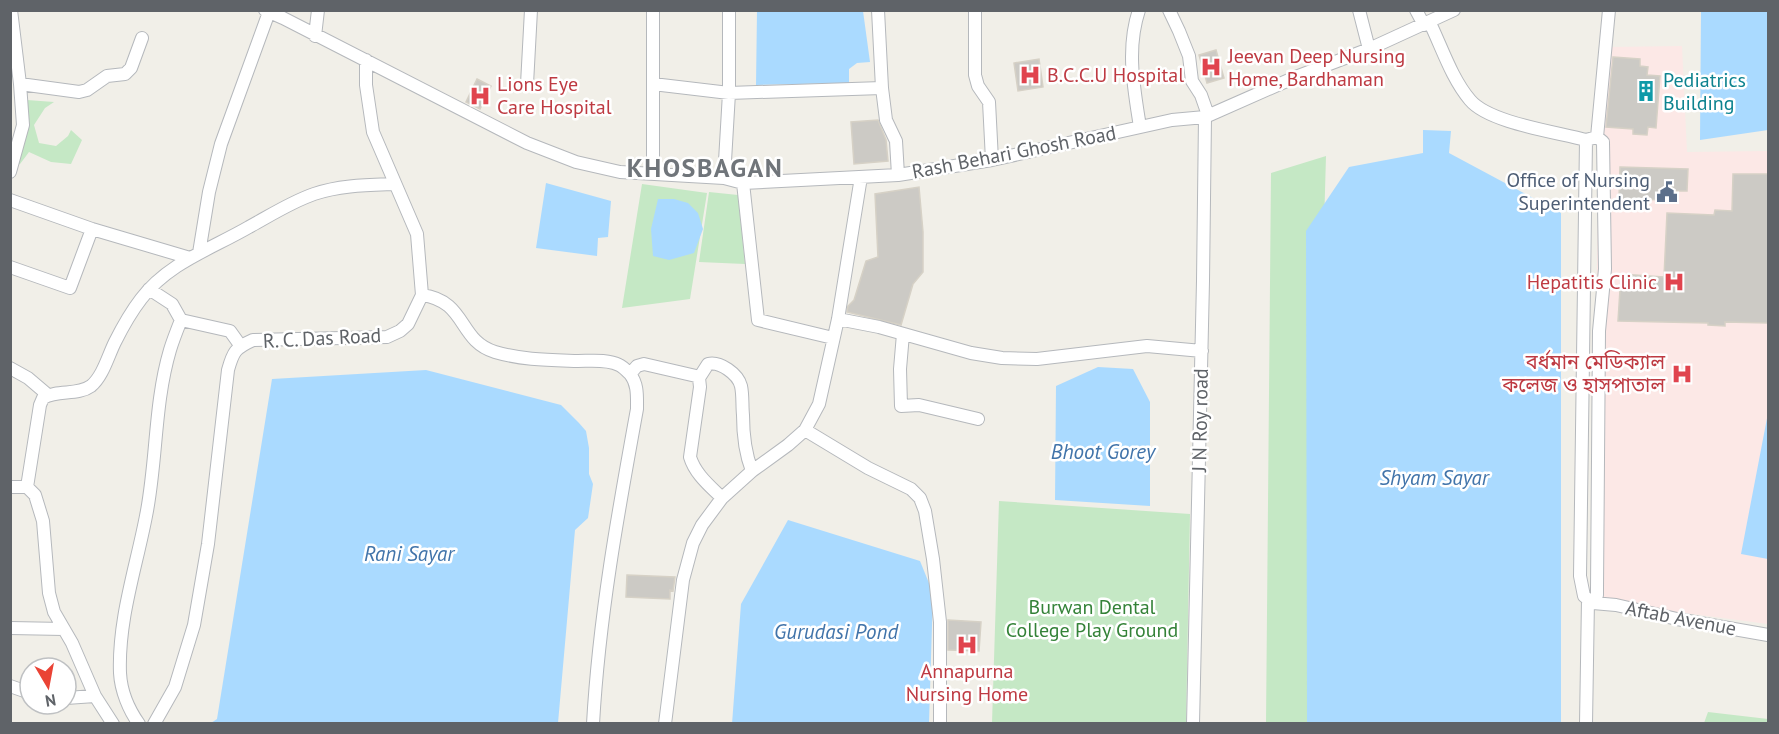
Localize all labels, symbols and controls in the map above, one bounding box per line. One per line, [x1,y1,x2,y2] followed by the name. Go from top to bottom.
[1227,43,1405,92] place label: Jeevan Deep Nursing Home, Bardhaman
[1199,55,1223,79] hospital icon: Jeevan Deep Nursing Home, Bardhaman
[1047,62,1184,88] place label: B.C.C.U Hospital
[1018,63,1042,87] hospital icon: B.C.C.U Hospital
[1663,67,1746,116] place label: Pediatrics Building
[497,71,612,120] place label: Lions Eye Care Hospital
[1634,79,1658,103] building icon: Pediatrics Building
[468,84,492,108] hospital icon: Lions Eye Care Hospital
[910,119,1118,185] street label: Rash Behari Ghosh Road
[627,151,783,184] district label: KHOSBAGAN
[1506,167,1650,216] place label: Office of Nursing Superintendent
[1655,180,1679,204] public building icon: Office of Nursing Superintendent
[1527,269,1657,295] place label: Hepatitis Clinic
[1662,270,1686,294] hospital icon: Hepatitis Clinic
[262,322,382,354] street label: R. C. Das Road
[1501,349,1665,398] place label: বর্ধমান মেডিক্যাল কলেজ ও হাসপাতাল
[1670,362,1694,386] hospital icon: বর্ধমান মেডিক্যাল কলেজ ও হাসপাতাল
[1186,368,1214,473] street label: J N Roy road
[1051,438,1157,465] water label: Bhoot Gorey
[1379,464,1491,491] water label: Shyam Sayar
[364,540,456,567] water label: Rani Sayar
[1006,594,1178,643] park label: Burwan Dental College Play Ground
[1623,595,1739,641] street label: Aftab Avenue
[774,618,899,645] water label: Gurudasi Pond
[955,633,979,657] hospital icon: Annapurna Nursing Home
[18,656,78,716] north arrow
[906,658,1028,707] place label: Annapurna Nursing Home
[44,690,58,712] text: N

